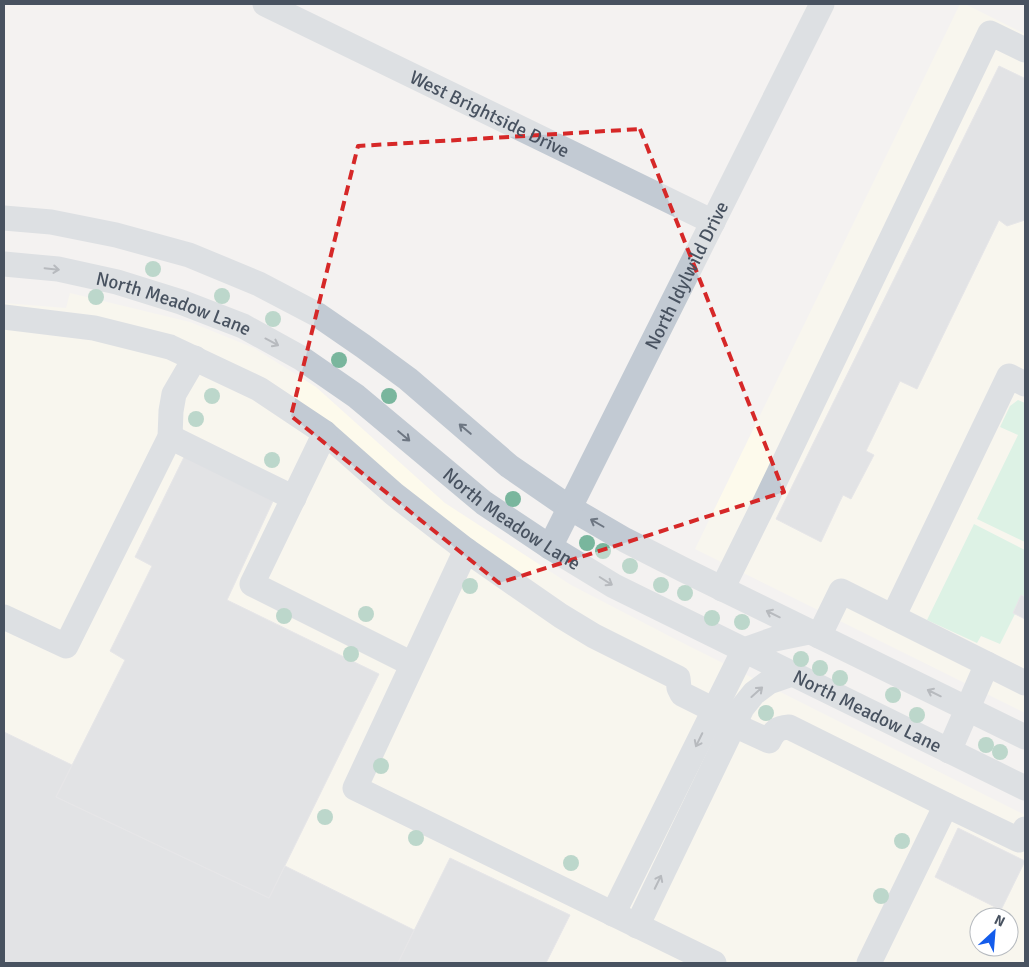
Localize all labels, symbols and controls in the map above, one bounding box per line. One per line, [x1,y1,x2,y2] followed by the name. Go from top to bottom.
[406,65,573,163] street label: West Brightside Drive
[640,197,734,354] street label: North Idylwild Drive
[44,264,60,274] one-way arrow
[94,267,256,341] street label: North Meadow Lane
[264,337,279,347] one-way arrow
[459,423,472,435] one-way arrow
[397,430,410,441] one-way arrow
[438,463,585,576] street label: North Meadow Lane
[590,518,605,528] one-way arrow
[599,577,613,587] one-way arrow
[765,609,780,619] one-way arrow
[789,665,946,758] street label: North Meadow Lane
[750,686,763,697] one-way arrow
[927,688,942,697] one-way arrow
[694,733,704,748] one-way arrow
[654,875,663,890] one-way arrow
[969,907,1019,957] north arrow
[991,911,1008,931] text: N

